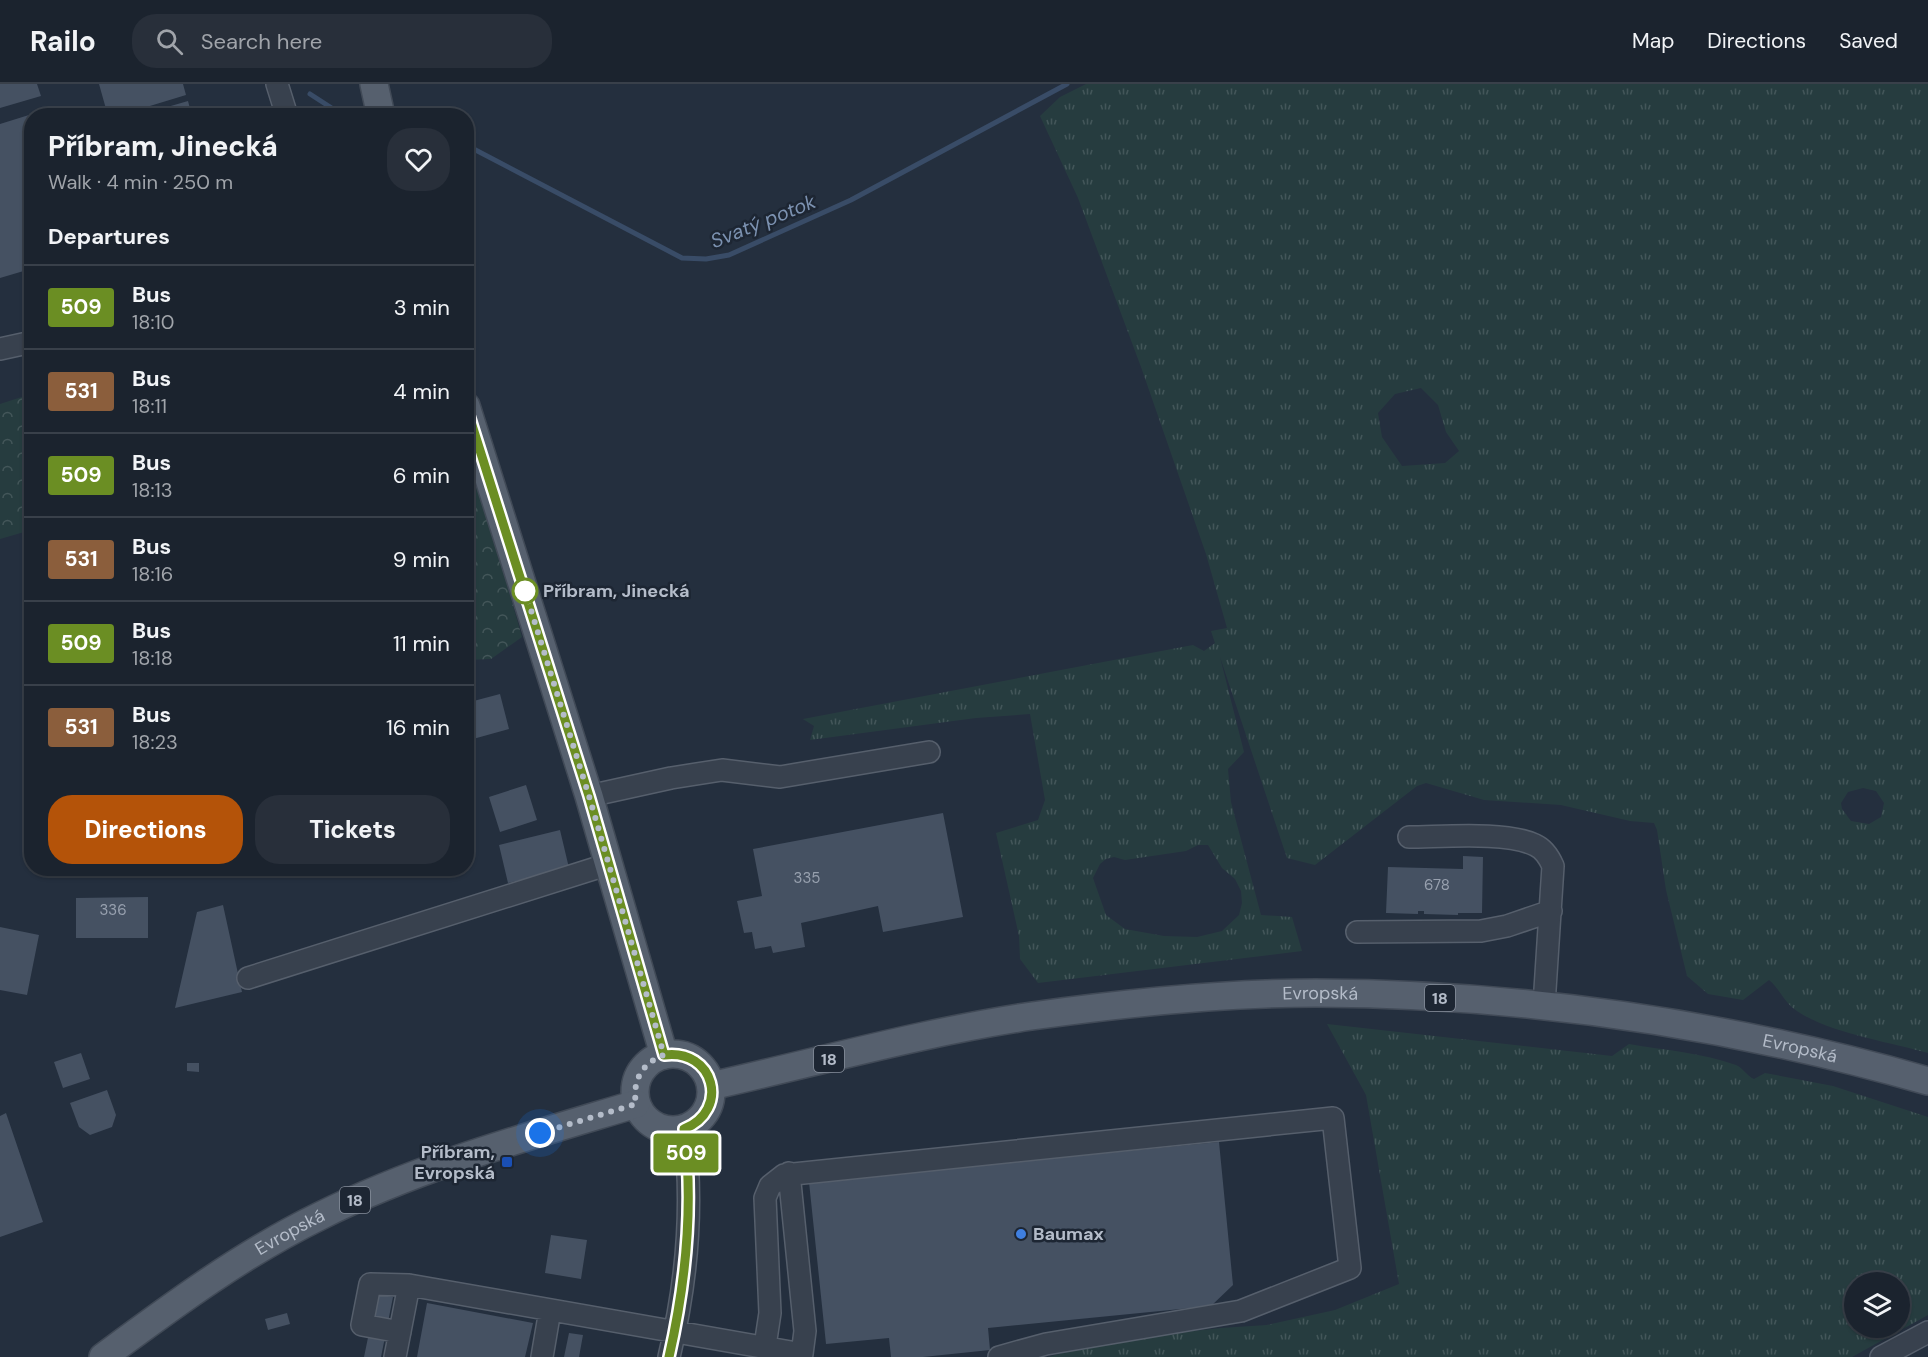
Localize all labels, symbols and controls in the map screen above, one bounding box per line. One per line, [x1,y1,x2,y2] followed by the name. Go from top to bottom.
[132,14,552,68] search box
[30,23,96,60] text: Railo
[153,25,186,58] icon: search
[201,27,322,56] text: Search here
[1632,27,1674,55] text: Map
[1707,27,1806,55] text: Directions
[1839,27,1898,55] text: Saved
[48,128,278,165] text: Příbram, Jinecká
[387,128,450,191] button: heart
[48,169,233,195] text: Walk · 4 min · 250 m
[706,188,820,254] water label: Svatý potok
[48,222,170,251] text: Departures
[132,280,171,309] text: Bus
[60,293,102,321] text: 509
[394,293,450,322] text: 3 min
[132,309,174,335] text: 18:10
[132,364,171,393] text: Bus
[64,377,98,405] text: 531
[393,377,450,406] text: 4 min
[132,393,167,419] text: 18:11
[132,448,171,477] text: Bus
[60,461,102,489] text: 509
[393,461,450,490] text: 6 min
[132,477,173,503] text: 18:13
[132,532,171,561] text: Bus
[64,545,98,573] text: 531
[393,545,450,574] text: 9 min
[132,561,173,587] text: 18:16
[512,578,538,604] marker: Příbram, Jinecká
[543,579,690,603] place label: Příbram, Jinecká
[132,616,171,645] text: Bus
[60,629,102,657] text: 509
[393,629,450,658] text: 11 min
[132,645,173,671] text: 18:18
[132,700,171,729] text: Bus
[64,713,98,741] text: 531
[386,713,450,742] text: 16 min
[132,729,178,755] text: 18:23
[48,795,243,864] button: Directions
[255,795,450,864] button: Tickets
[794,868,820,888] house number: 335
[1424,875,1450,895] house number: 678
[99,900,127,920] house number: 336
[1282,981,1358,1006] street label: Evropská
[1425,985,1455,1011] road number: 18
[1761,1029,1840,1069] street label: Evropská
[814,1046,844,1072] road number: 18
[525,1118,555,1148] your location
[652,1134,720,1172] line badge: 509
[665,1139,707,1167] text: 509
[414,1140,495,1185] place label: Příbram, Evropská
[500,1155,514,1169] marker: Příbram, Evropská
[340,1187,370,1213] road number: 18
[251,1204,329,1261] street label: Evropská
[1033,1222,1104,1246] place label: Baumax
[1014,1227,1028,1241] marker: Baumax
[1844,1272,1910,1338] map controls
[1844,1272,1910,1338] button: layers

